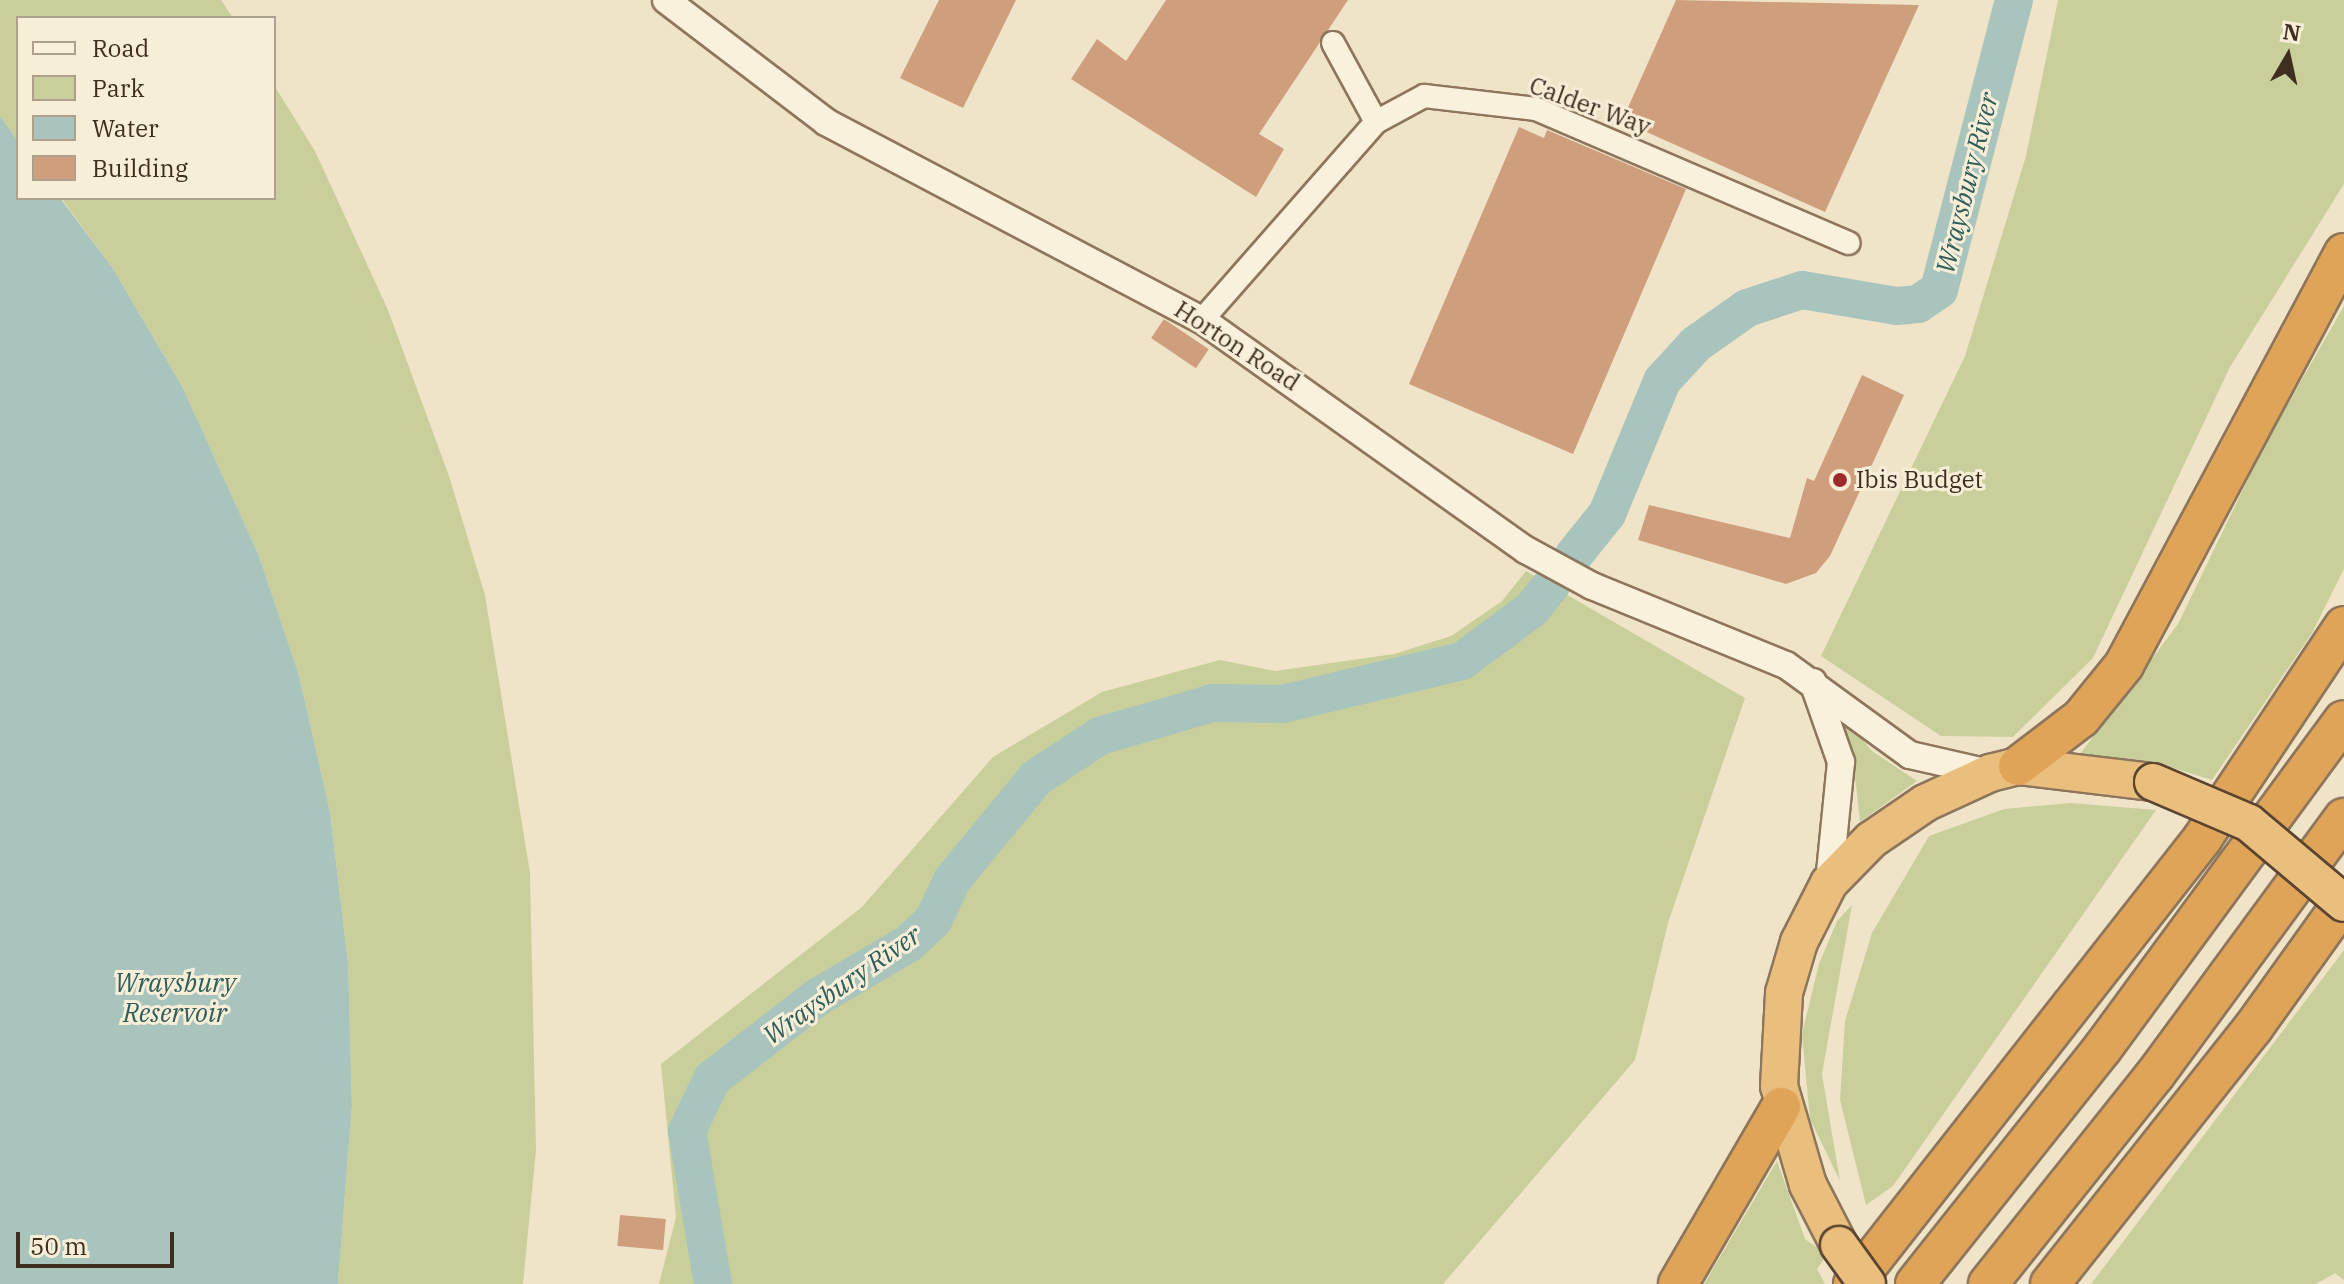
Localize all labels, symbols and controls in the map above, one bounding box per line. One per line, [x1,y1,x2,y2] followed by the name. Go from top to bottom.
[16,16,276,200] legend
[2248,16,2328,96] north arrow
[2281,16,2303,47] text: N
[92,32,149,64] text: Road
[1526,71,1654,141] street label: Calder Way
[92,72,144,104] text: Park
[1929,89,2005,277] water label: Wraysbury River
[92,112,159,144] text: Water
[92,152,188,184] text: Building
[1169,295,1305,397] street label: Horton Road
[1856,466,1983,494] place label: Ibis Budget
[1831,471,1849,489] marker: Ibis Budget
[757,919,927,1051] water label: Wraysbury River
[114,967,236,1028] water label: Wraysbury Reservoir
[20,1216,178,1266] scale bar
[30,1230,87,1262] text: 50 m

